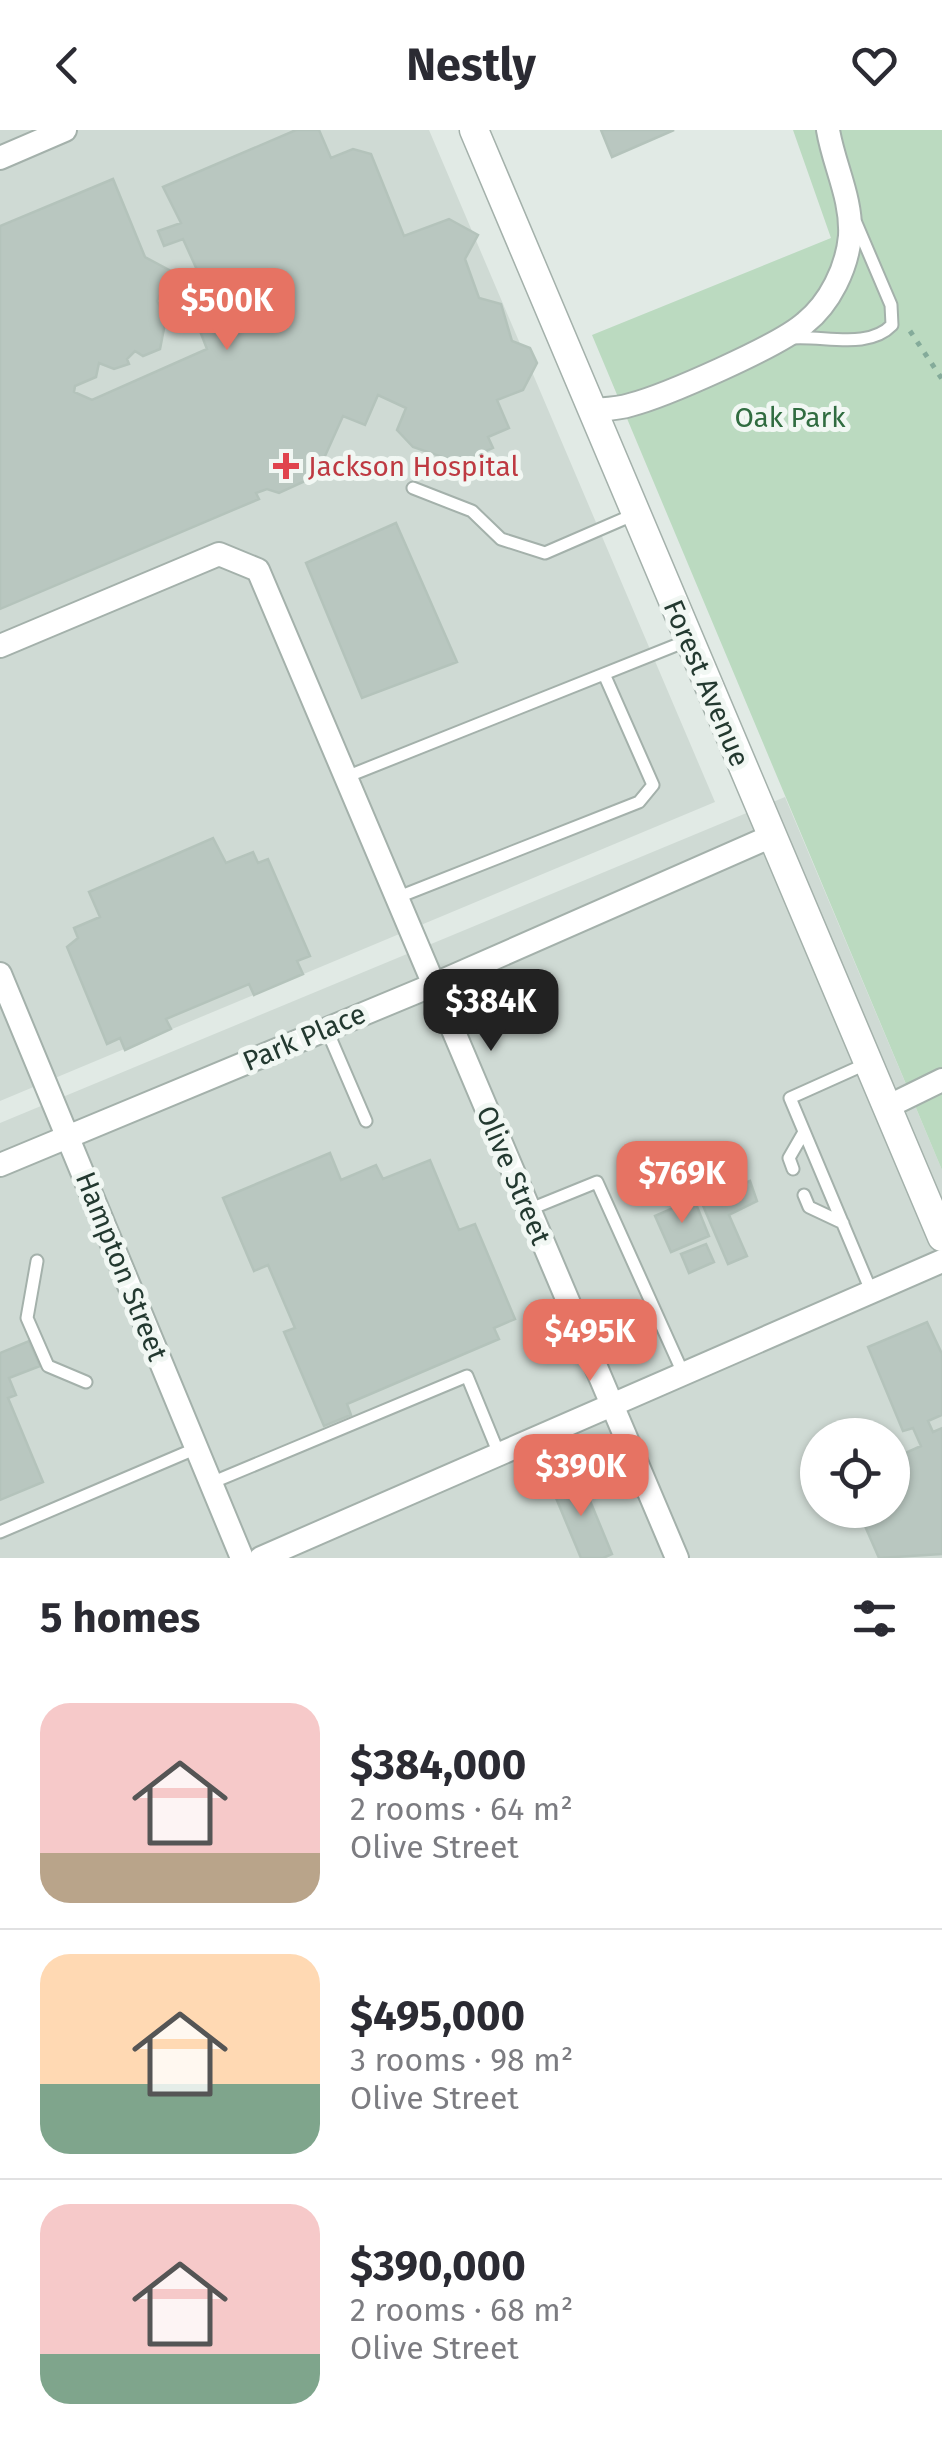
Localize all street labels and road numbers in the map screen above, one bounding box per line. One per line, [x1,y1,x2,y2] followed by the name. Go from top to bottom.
[657,595,756,772] street label: Forest Avenue
[238,997,370,1078] street label: Park Place
[469,1101,558,1250] street label: Olive Street
[69,1167,175,1366] street label: Hampton Street

